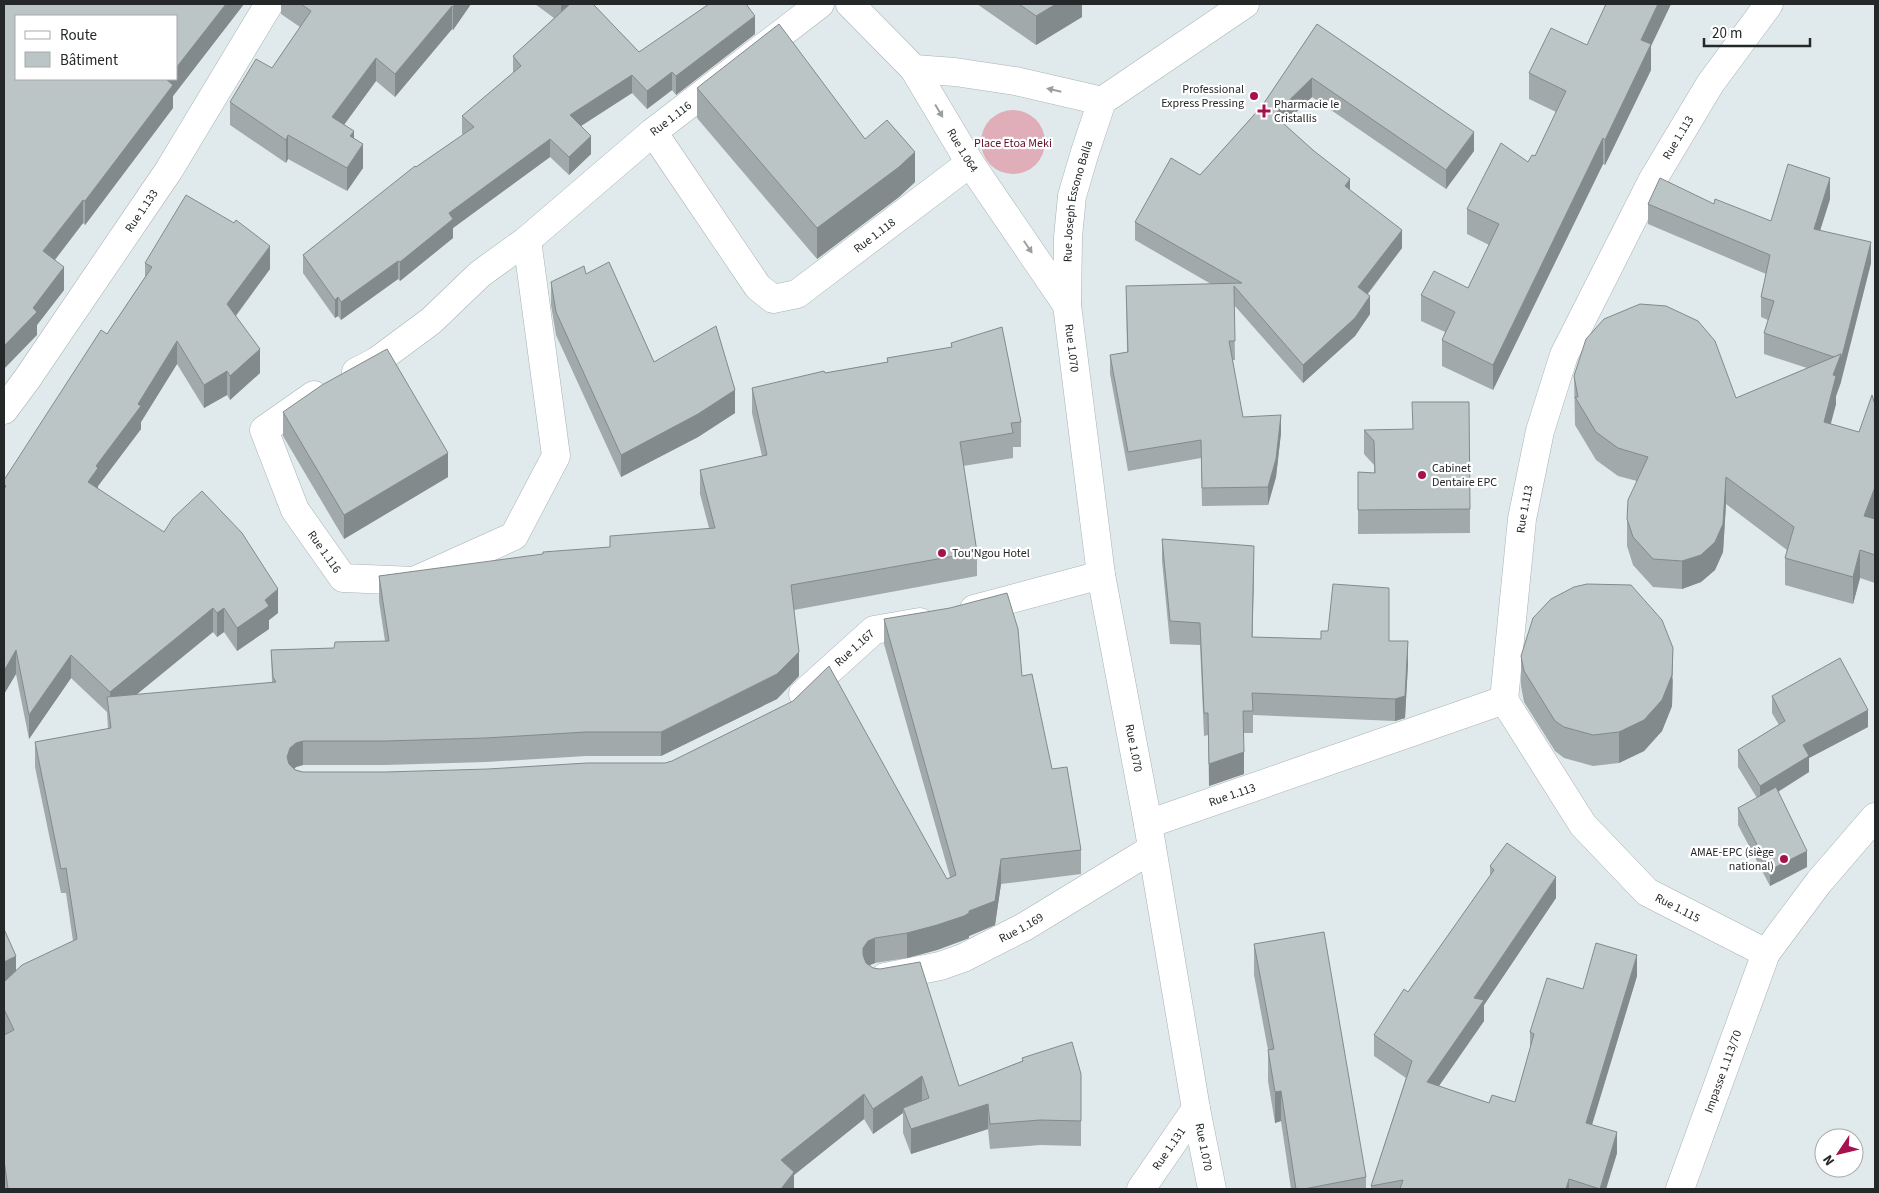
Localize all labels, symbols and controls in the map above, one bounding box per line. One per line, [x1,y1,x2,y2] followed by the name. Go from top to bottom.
[15,15,178,80] legend
[1704,15,1810,47] scale bar
[1712,23,1742,44] text: 20 m
[60,25,97,46] text: Route
[60,50,118,71] text: Bâtiment
[1161,81,1244,112] place label: Professional Express Pressing
[1047,86,1062,94] one-way arrow
[1248,90,1260,102] marker: Professional Express Pressing
[1274,96,1339,127] place label: Pharmacie le Cristallis
[646,97,695,140] street label: Rue 1.116
[935,105,944,118] one-way arrow
[1258,105,1270,117] marker: Pharmacie le Cristallis
[1659,113,1698,163] street label: Rue 1.113
[942,125,982,176] street label: Rue 1.064
[974,135,1052,152] park label: Place Etoa Meki
[1060,138,1097,262] street label: Rue Joseph Essono Balla
[121,186,162,236] street label: Rue 1.133
[850,214,899,257] street label: Rue 1.118
[1023,241,1033,254] one-way arrow
[1060,323,1083,373] street label: Rue 1.070
[1432,460,1497,491] place label: Cabinet Dentaire EPC
[1416,469,1428,481] marker: Cabinet Dentaire EPC
[1513,484,1538,534] street label: Rue 1.113
[303,527,345,577] street label: Rue 1.116
[952,545,1030,562] place label: Tou'Ngou Hotel
[936,547,948,559] marker: Tou'Ngou Hotel
[831,626,878,671] street label: Rue 1.167
[1121,723,1146,774] street label: Rue 1.070
[1206,779,1258,811] street label: Rue 1.113
[1691,844,1774,875] place label: AMAE-EPC (siège national)
[1778,853,1790,865] marker: AMAE-EPC (siège national)
[1652,890,1703,927] street label: Rue 1.115
[996,909,1047,947] street label: Rue 1.169
[1700,1028,1746,1116] street label: Impasse 1.113/70
[1191,1122,1216,1173] street label: Rue 1.070
[1148,1124,1190,1174] street label: Rue 1.131
[1814,1128,1864,1178] north arrow
[1818,1150,1840,1169] text: N

